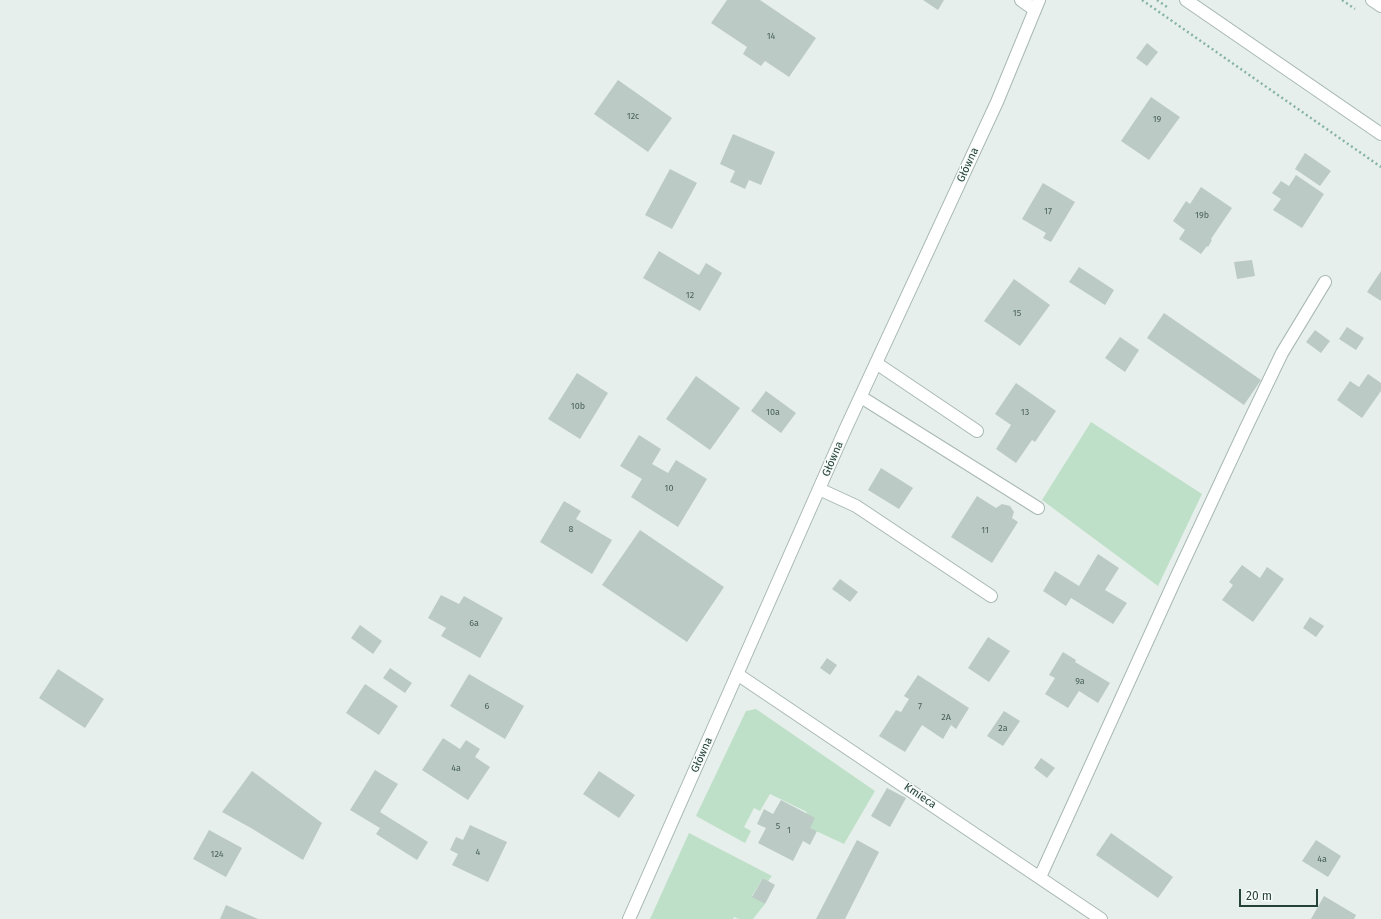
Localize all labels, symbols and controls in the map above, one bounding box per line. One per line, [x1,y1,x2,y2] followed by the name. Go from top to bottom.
[767,31,775,41] house number: 14
[627,111,639,121] house number: 12c
[1153,114,1161,124] house number: 19
[954,145,982,185] street label: Główna
[1044,206,1052,216] house number: 17
[1195,210,1209,220] house number: 19b
[686,290,694,300] house number: 12
[1013,308,1021,318] house number: 15
[571,401,585,411] house number: 10b
[766,407,780,417] house number: 10a
[1021,407,1029,417] house number: 13
[820,439,846,479] street label: Główna
[665,483,673,493] house number: 10
[569,524,573,534] house number: 8
[981,525,989,535] house number: 11
[469,618,479,628] house number: 6a
[1075,676,1085,686] house number: 9a
[485,701,489,711] house number: 6
[918,701,922,711] house number: 7
[941,712,951,722] house number: 2A
[998,723,1008,733] house number: 2a
[688,735,716,775] street label: Główna
[451,763,461,773] house number: 4a
[901,780,939,812] street label: Kmieca
[776,821,780,831] house number: 5
[787,825,791,835] house number: 1
[476,847,480,857] house number: 4
[211,849,223,859] house number: 124
[1317,854,1327,864] house number: 4a
[1241,881,1320,907] scale bar
[1246,889,1272,903] text: 20 m

